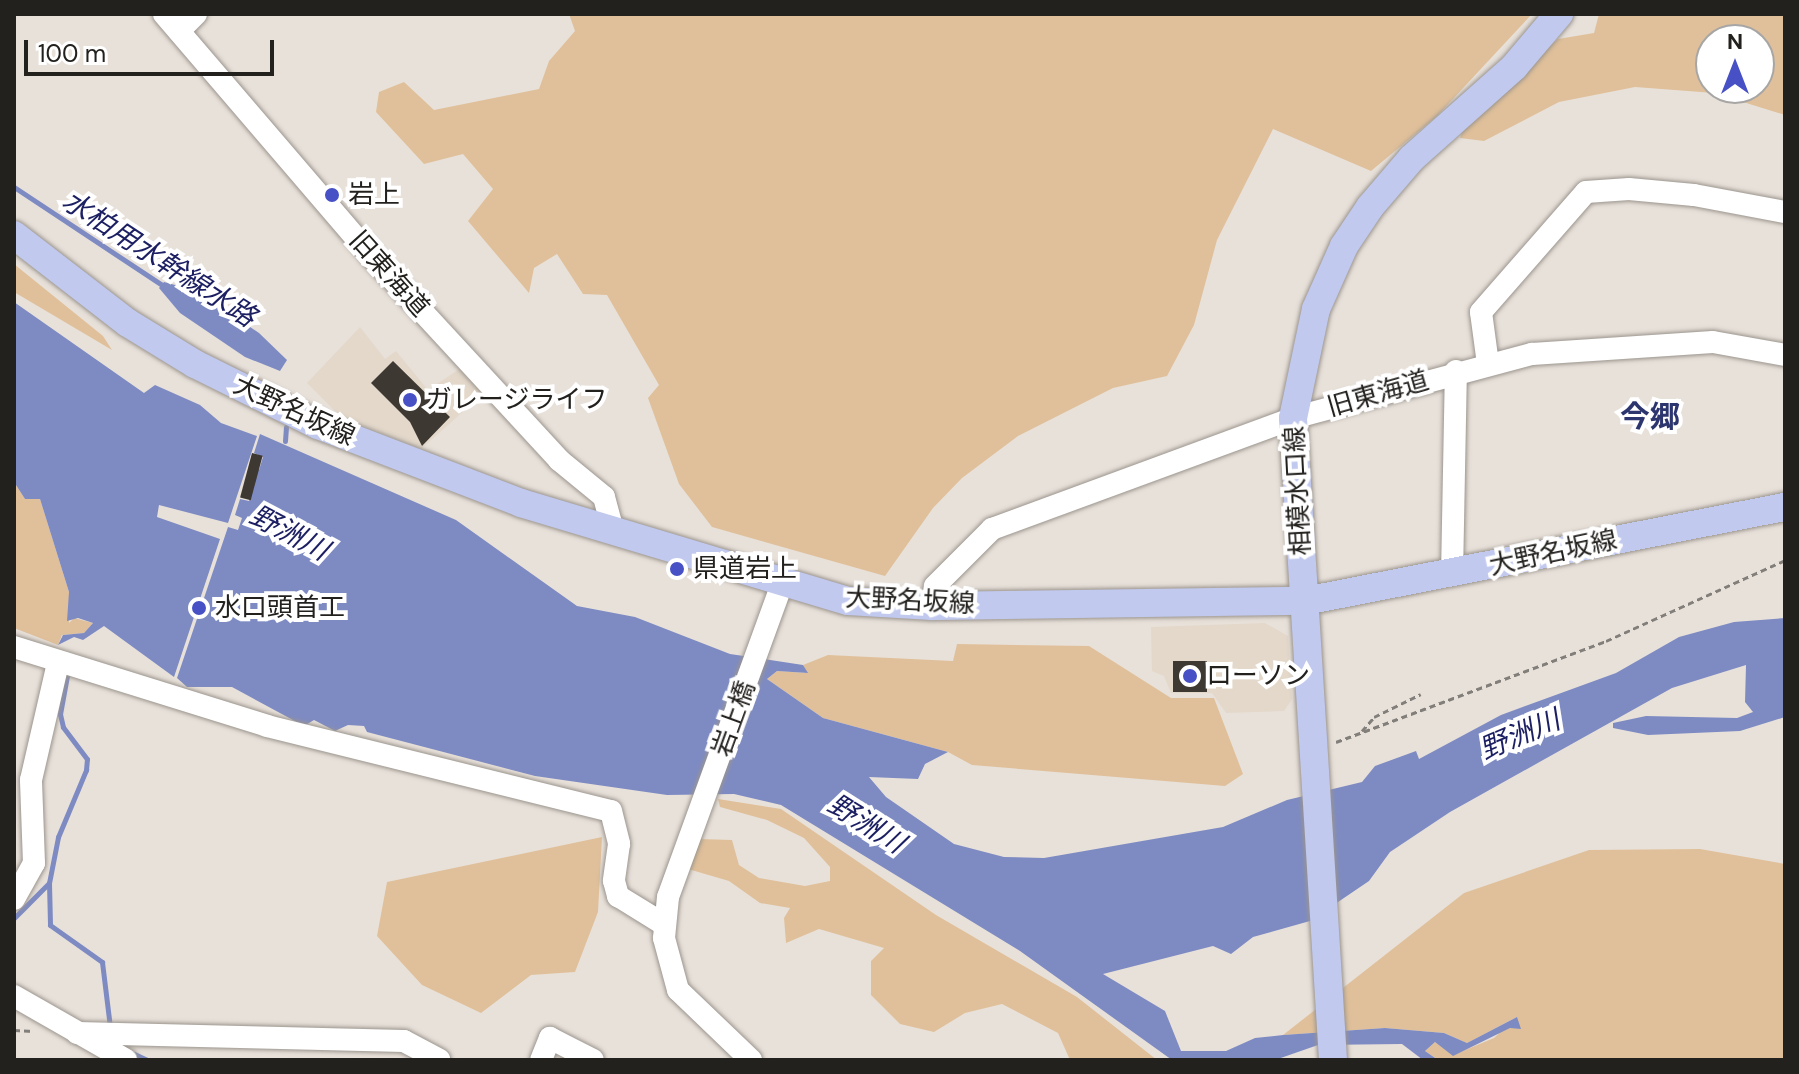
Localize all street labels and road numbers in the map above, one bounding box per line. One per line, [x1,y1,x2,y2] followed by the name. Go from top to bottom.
[343,225,435,323] street label: 旧東海道
[1324,365,1432,423] street label: 旧東海道
[228,369,360,453] street label: 大野名坂線
[1279,425,1317,557] street label: 相模水口線
[1486,524,1620,582] street label: 大野名坂線
[844,582,976,620] street label: 大野名坂線
[706,677,762,761] street label: 岩上橋

